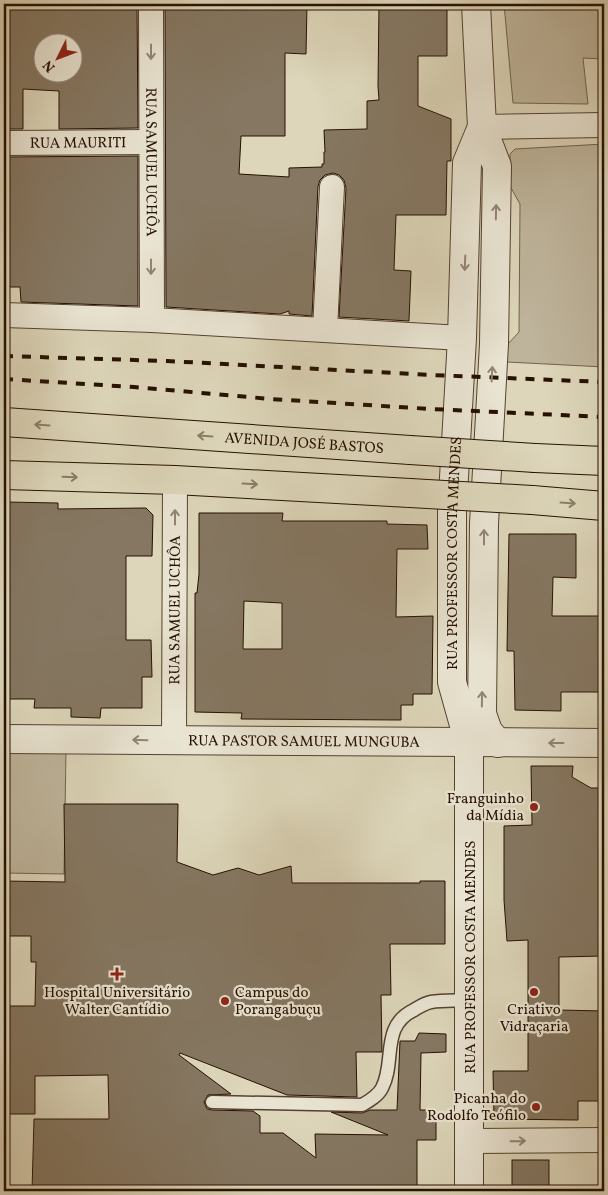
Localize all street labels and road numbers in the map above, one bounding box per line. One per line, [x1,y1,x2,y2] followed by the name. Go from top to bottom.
[139,87,161,237] street label: RUA SAMUEL UCHÔA
[30,133,126,155] street label: RUA MAURITI
[224,428,385,460] street label: AVENIDA JOSÉ BASTOS
[443,436,468,670] street label: RUA PROFESSOR COSTA MENDES
[165,535,187,685] street label: RUA SAMUEL UCHÔA
[188,731,420,754] street label: RUA PASTOR SAMUEL MUNGUBA
[461,840,482,1074] street label: RUA PROFESSOR COSTA MENDES

